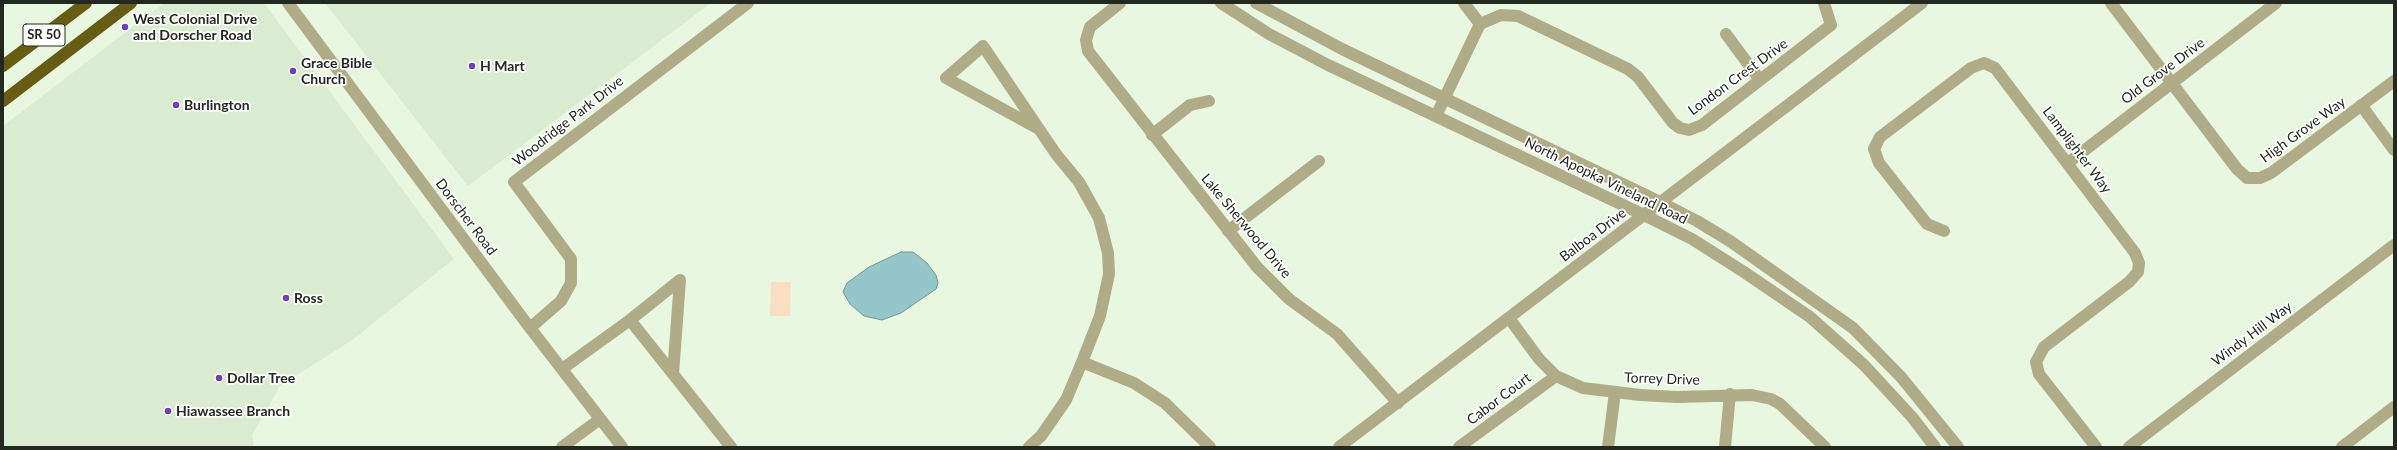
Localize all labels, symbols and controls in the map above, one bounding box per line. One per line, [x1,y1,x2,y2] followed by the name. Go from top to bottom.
[133,11,257,44] place label: West Colonial Drive and Dorscher Road
[120,22,130,32] marker: West Colonial Drive and Dorscher Road
[23,24,65,46] road number: SR 50
[2118,34,2208,108] street label: Old Grove Drive
[1685,35,1791,119] street label: London Crest Drive
[301,55,372,88] place label: Grace Bible Church
[480,58,525,74] place label: H Mart
[467,61,477,71] marker: H Mart
[288,66,298,76] marker: Grace Bible Church
[509,72,627,170] street label: Woodridge Park Drive
[2257,94,2349,166] street label: High Grove Way
[184,97,250,113] place label: Burlington
[171,100,181,110] marker: Burlington
[2039,103,2115,197] street label: Lamplighter Way
[1522,134,1690,228] street label: North Apopka Vineland Road
[1197,170,1295,282] street label: Lake Sherwood Drive
[432,176,500,258] street label: Dorscher Road
[1556,205,1630,265] street label: Balboa Drive
[294,290,323,306] place label: Ross
[281,293,291,303] marker: Ross
[2209,298,2295,370] street label: Windy Hill Way
[1464,369,1534,429] street label: Cabor Court
[1624,369,1700,389] street label: Torrey Drive
[227,370,295,386] place label: Dollar Tree
[214,373,224,383] marker: Dollar Tree
[176,403,290,419] place label: Hiawassee Branch
[163,406,173,416] marker: Hiawassee Branch

